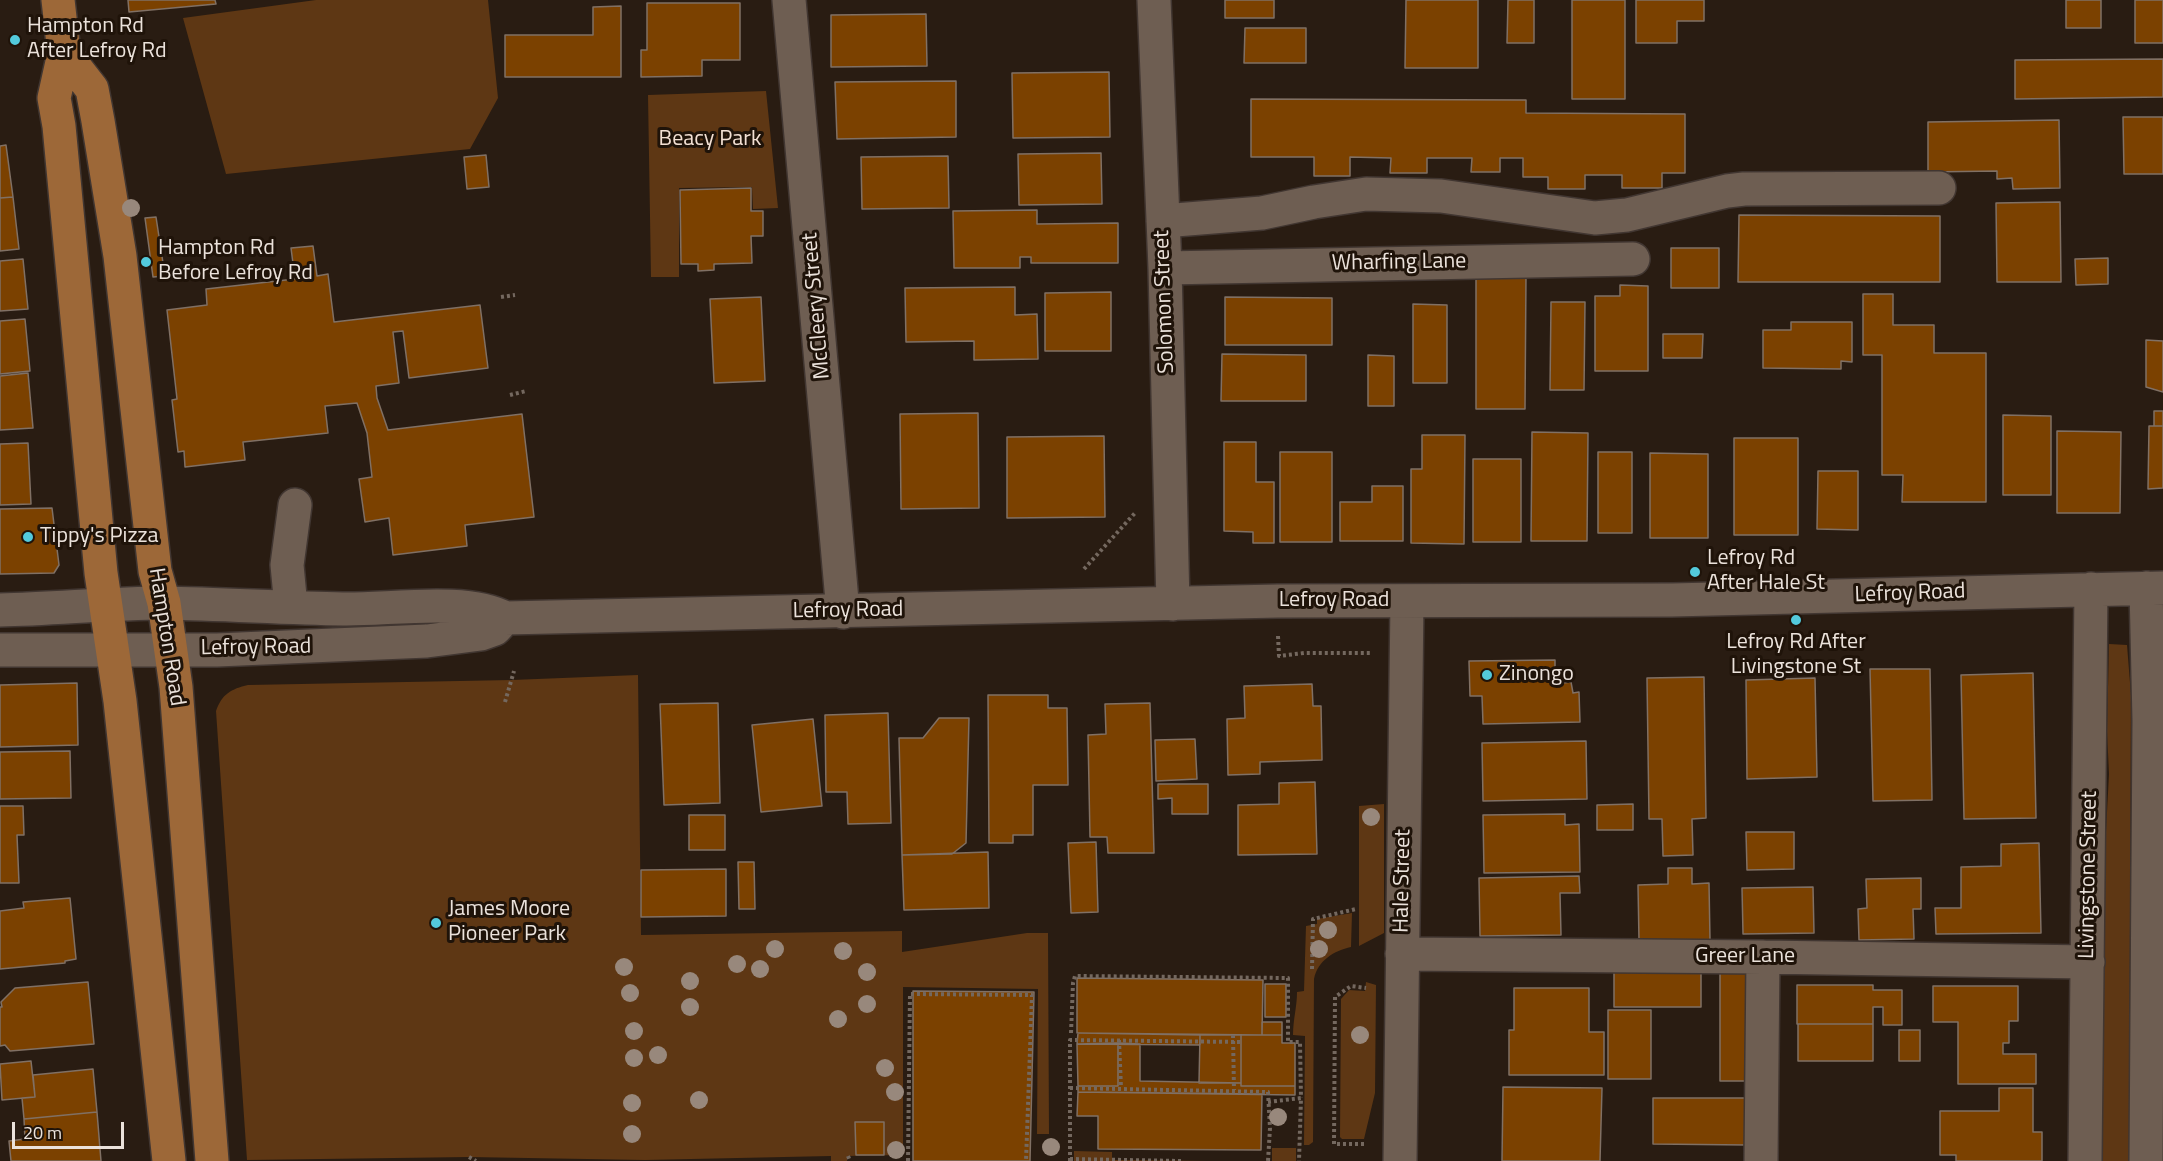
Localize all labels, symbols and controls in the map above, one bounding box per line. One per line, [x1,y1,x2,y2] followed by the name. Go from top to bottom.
[27,14,167,66] place label: Hampton Rd After Lefroy Rd
[8,33,22,47] marker: Hampton Rd After Lefroy Rd
[659,127,761,153] park label: Beacy Park
[1149,230,1181,374] street label: Solomon Street
[797,232,837,380] street label: McCleery Street
[158,236,313,288] place label: Hampton Rd Before Lefroy Rd
[1332,249,1466,277] street label: Wharfing Lane
[139,255,153,269] marker: Hampton Rd Before Lefroy Rd
[40,524,158,550] place label: Tippy's Pizza
[21,530,35,544] marker: Tippy's Pizza
[1707,546,1825,598] place label: Lefroy Rd After Hale St
[1688,565,1702,579] marker: Lefroy Rd After Hale St
[142,566,190,708] street label: Hampton Road
[1854,579,1966,609] street label: Lefroy Road
[1279,588,1389,614] street label: Lefroy Road
[792,597,904,625] street label: Lefroy Road
[1789,613,1803,627] marker: Lefroy Rd After Livingstone St
[1726,630,1866,682] place label: Lefroy Rd After Livingstone St
[200,634,312,662] street label: Lefroy Road
[1499,662,1574,688] place label: Zinongo
[1480,668,1494,682] marker: Zinongo
[2074,791,2104,959] street label: Livingstone Street
[1389,829,1417,933] street label: Hale Street
[448,897,570,948] place label: James Moore Pioneer Park
[429,916,443,930] marker: James Moore Pioneer Park
[1695,944,1795,970] street label: Greer Lane
[15,1110,128,1148] scale bar
[23,1119,62,1146] text: 20 m

